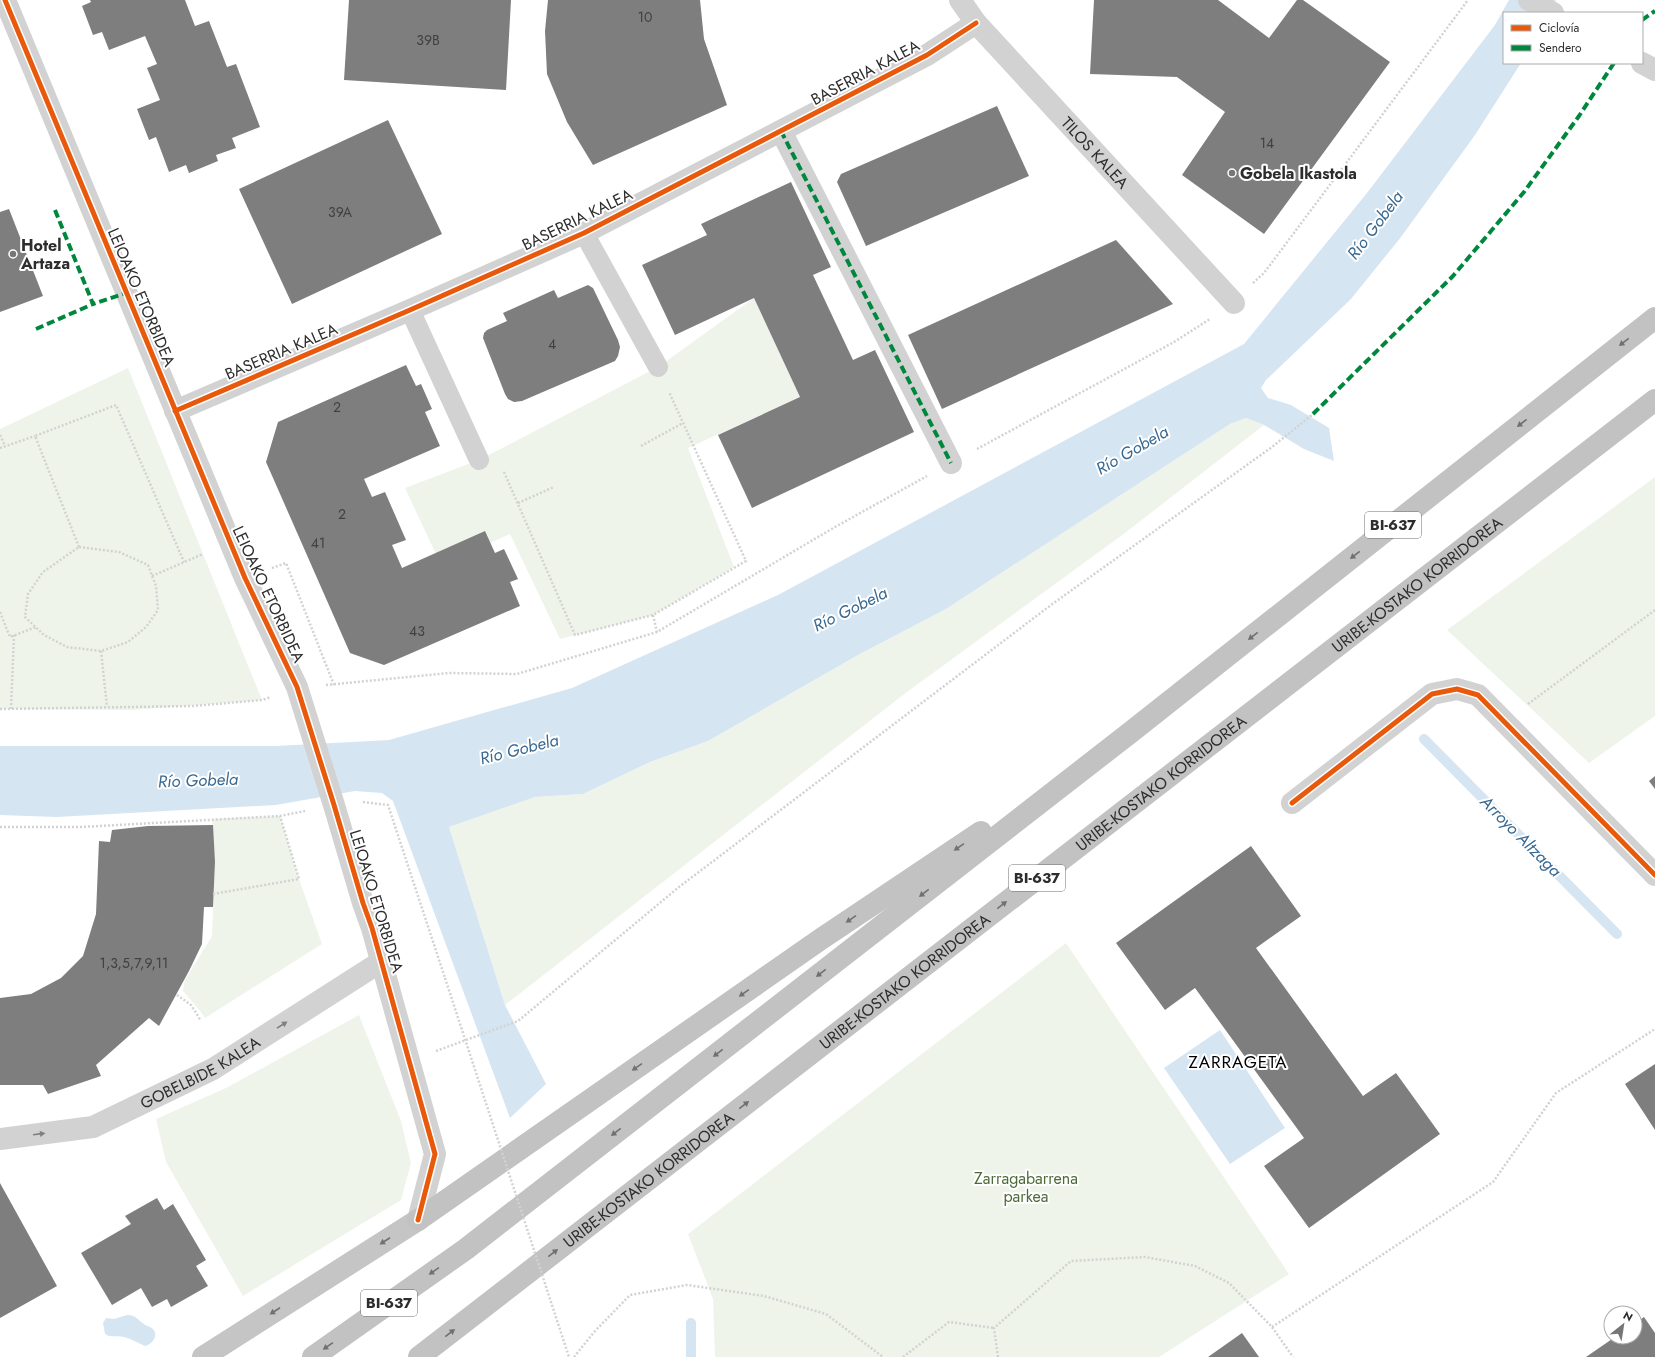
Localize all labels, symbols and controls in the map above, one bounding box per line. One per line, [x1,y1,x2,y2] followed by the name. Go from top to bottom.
[638,7,652,27] house number: 10
[1503,12,1643,64] legend
[1539,19,1580,37] text: Ciclovía
[416,30,440,50] house number: 39B
[807,34,924,111] street label: BASERRIA KALEA
[1539,39,1582,57] text: Sendero
[1056,112,1134,194] street label: TILOS KALEA
[1260,133,1274,153] house number: 14
[1240,162,1357,185] place label: Gobela Ikastola
[1227,168,1237,178] marker: Gobela Ikastola
[518,183,637,256] street label: BASERRIA KALEA
[1341,185,1409,264] water label: Río Gobela
[328,202,353,222] house number: 39A
[102,224,181,370] street label: LEIOAKO ETORBIDEA
[20,234,70,275] place label: Hotel Artaza
[8,249,18,259] marker: Hotel Artaza
[221,317,341,386] street label: BASERRIA KALEA
[548,334,556,354] house number: 4
[1619,338,1630,346] one-way arrow
[333,397,341,417] house number: 2
[1517,418,1528,427] one-way arrow
[1091,419,1173,481] water label: Río Gobela
[338,504,346,524] house number: 2
[1327,511,1508,658] street label: URIBE-KOSTAKO KORRIDOREA
[1365,512,1421,538] road number: BI-637
[227,522,311,667] street label: LEIOAKO ETORBIDEA
[311,533,325,553] house number: 41
[1349,551,1360,560] one-way arrow
[809,580,892,637] water label: Río Gobela
[409,621,425,641] house number: 43
[1247,632,1258,640] one-way arrow
[1071,709,1252,857] street label: URIBE-KOSTAKO KORRIDOREA
[477,727,562,770] water label: Río Gobela
[157,767,239,793] water label: Río Gobela
[1474,789,1567,882] water label: Arroyo Altzaga
[344,827,409,976] street label: LEIOAKO ETORBIDEA
[954,843,964,851] one-way arrow
[1009,865,1065,891] road number: BI-637
[918,889,929,898] one-way arrow
[996,901,1007,910] one-way arrow
[815,908,995,1055] street label: URIBE-KOSTAKO KORRIDOREA
[846,915,856,923] one-way arrow
[100,953,168,973] house number: 1,3,5,7,9,11
[816,969,827,977] one-way arrow
[739,989,749,997] one-way arrow
[277,1021,287,1029] one-way arrow
[136,1031,265,1115] street label: GOBELBIDE KALEA
[713,1049,724,1057] one-way arrow
[1188,1050,1288,1074] district label: ZARRAGETA
[632,1063,642,1071] one-way arrow
[739,1101,750,1109] one-way arrow
[558,1106,739,1253] street label: URIBE-KOSTAKO KORRIDOREA
[610,1128,621,1137] one-way arrow
[33,1131,45,1137] one-way arrow
[974,1167,1078,1208] park label: Zarragabarrena parkea
[379,1237,391,1244] one-way arrow
[548,1250,558,1258] one-way arrow
[428,1267,439,1275] one-way arrow
[361,1290,417,1316] road number: BI-637
[1603,1305,1643,1345] north arrow
[269,1307,281,1314] one-way arrow
[1620,1307,1636,1325] text: N
[445,1329,456,1337] one-way arrow
[322,1342,333,1350] one-way arrow

